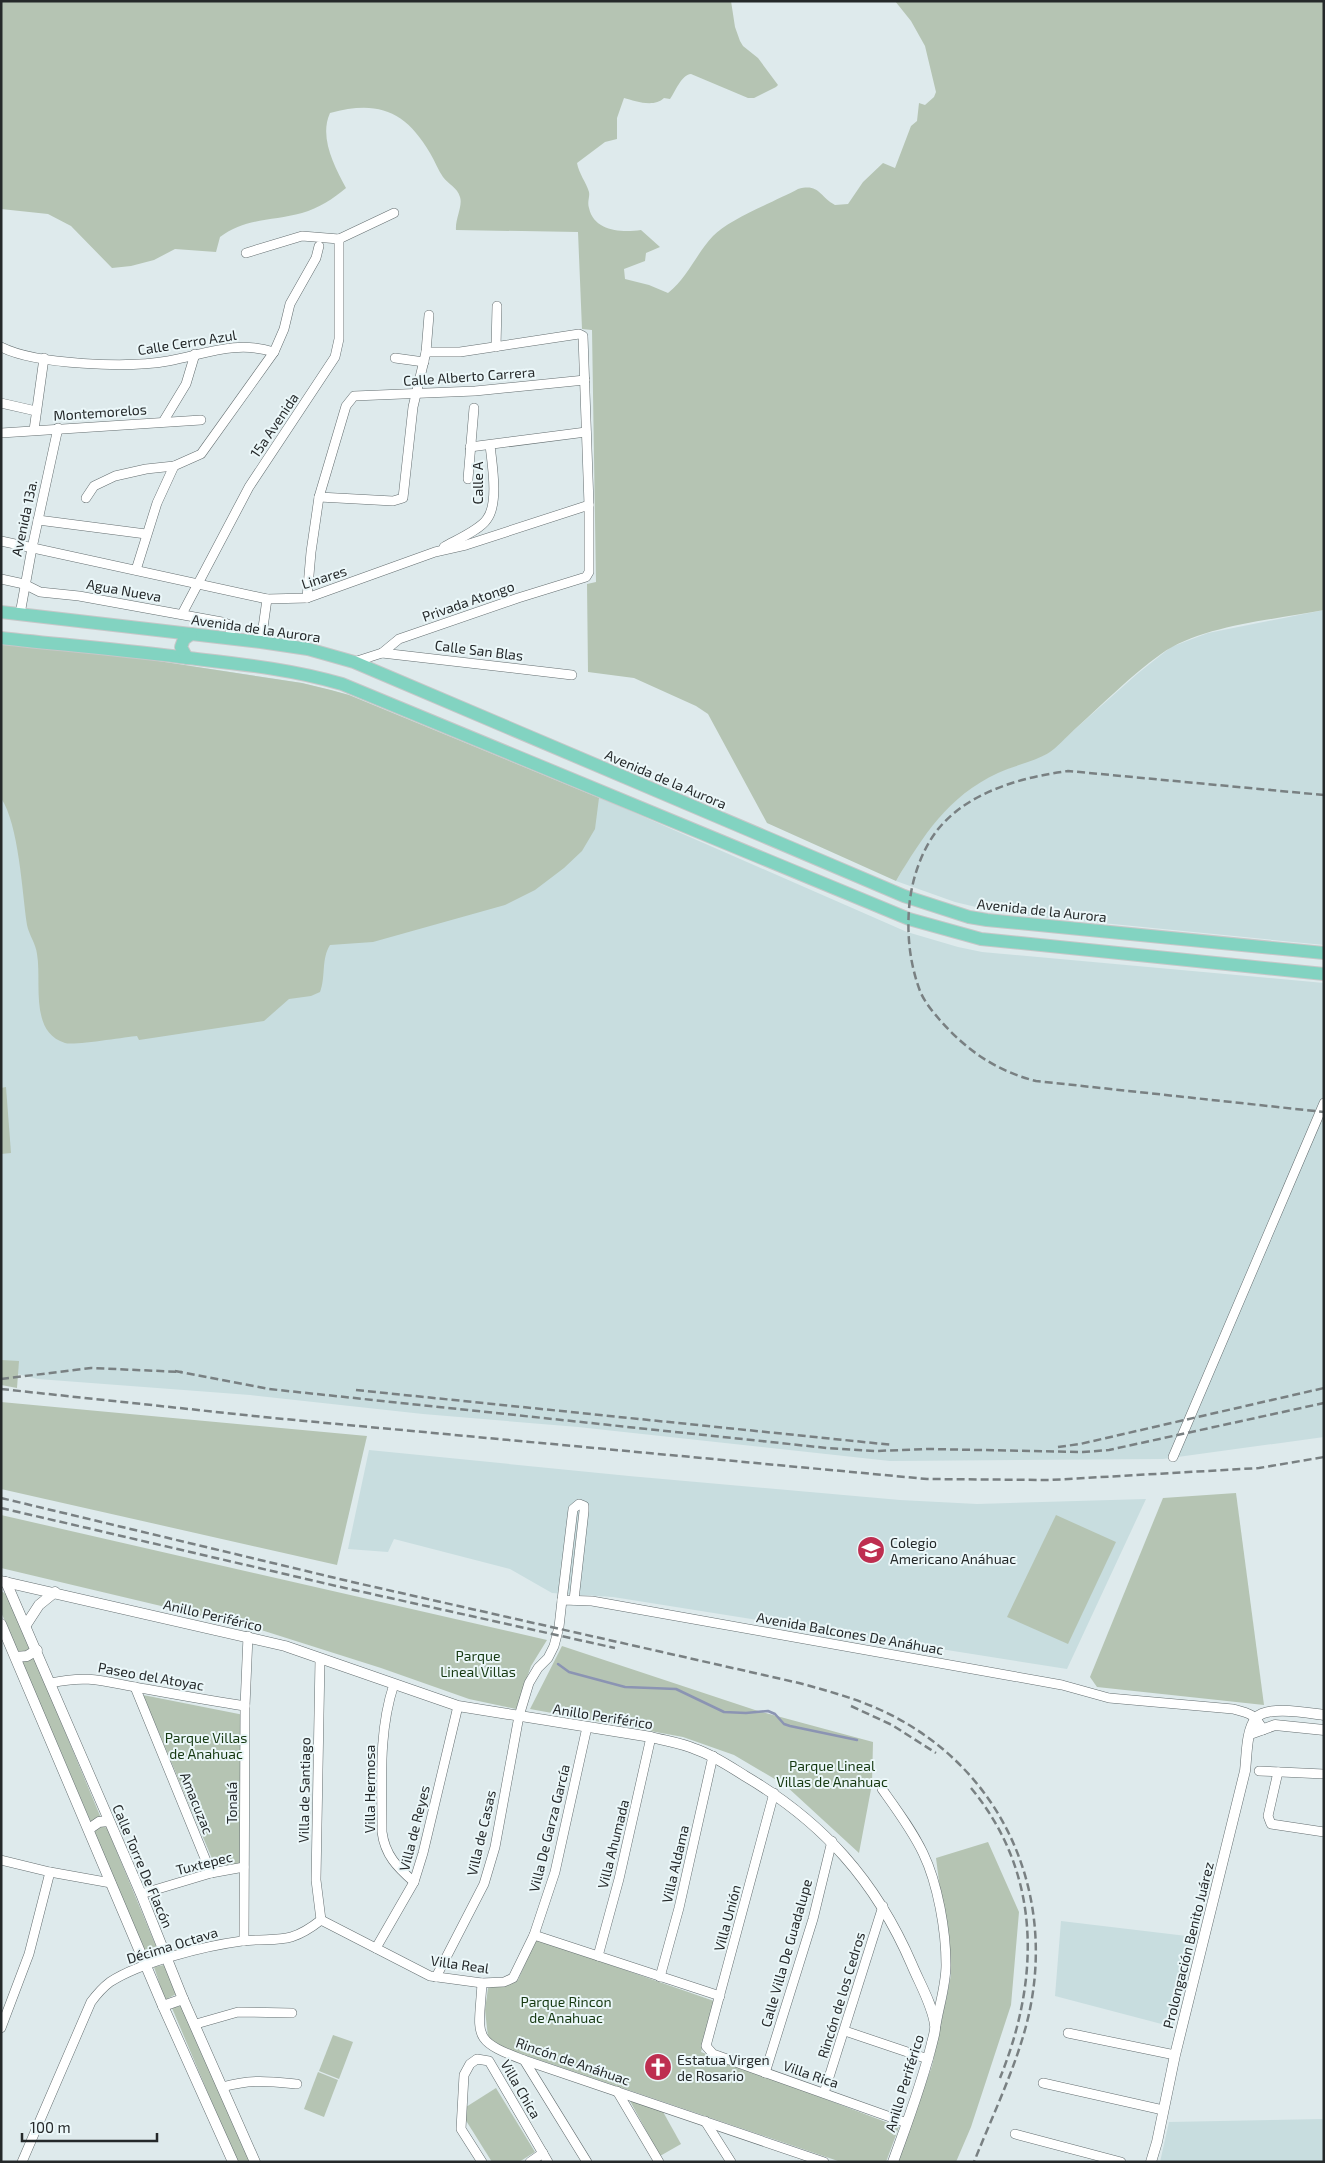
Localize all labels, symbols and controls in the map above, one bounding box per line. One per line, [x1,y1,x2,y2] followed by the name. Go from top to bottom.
[136,326,238,358] street label: Calle Cerro Azul
[402,363,536,389] street label: Calle Alberto Carrera
[246,390,302,460] street label: 15a Avenida
[53,400,147,424] street label: Montemorelos
[469,461,486,505] street label: Calle A
[8,478,40,558] street label: Avenida 13a.
[299,562,349,592] street label: Linares
[85,575,163,605] street label: Agua Nueva
[420,577,516,625] street label: Privada Atongo
[190,611,322,645] street label: Avenida de la Aurora
[434,636,524,664] street label: Calle San Blas
[603,746,729,812] street label: Avenida de la Aurora
[976,895,1108,925] street label: Avenida de la Aurora
[890,1534,1016,1567] place label: Colegio Americano Anáhuac
[856,1535,886,1565] school or university icon: Colegio Americano Anáhuac
[162,1595,264,1635] street label: Anillo Periférico
[755,1608,945,1658] street label: Avenida Balcones De Anáhuac
[440,1647,516,1680] park label: Parque Lineal Villas
[97,1658,205,1694] street label: Paseo del Atoyac
[552,1700,654,1732] street label: Anillo Periférico
[165,1729,247,1762] park label: Parque Villas de Anahuac
[295,1737,313,1843] street label: Villa de Santiago
[361,1745,378,1833] street label: Villa Hermosa
[776,1757,888,1790] park label: Parque Lineal Villas de Anahuac
[525,1762,573,1894] street label: Villa De Garza García
[177,1770,217,1837] street label: Amacuzac
[223,1782,240,1824] street label: Tonalá
[395,1783,433,1873] street label: Villa de Reyes
[463,1789,499,1877] street label: Villa de Casas
[594,1798,632,1890] street label: Villa Ahumada
[109,1802,177,1930] street label: Calle Torre De Flacón
[658,1823,692,1905] street label: Villa Aldama
[174,1848,234,1878] street label: Tuxtepec
[1159,1860,1217,2030] street label: Prolongación Benito Juárez
[757,1877,815,2029] street label: Calle Villa De Guadalupe
[710,1883,744,1953] street label: Villa Unión
[124,1923,220,1967] street label: Décima Octava
[814,1930,868,2060] street label: Rincón de los Cedros
[430,1951,491,1977] street label: Villa Real
[520,1993,612,2026] park label: Parque Rincon de Anahuac
[881,2032,927,2134] street label: Anillo Periférico
[514,2033,633,2089] street label: Rincón de Anáhuac
[677,2051,770,2084] place label: Estatua Virgen de Rosario
[643,2052,673,2082] church icon: Estatua Virgen de Rosario
[497,2056,545,2122] street label: Villa Chica
[781,2057,841,2091] street label: Villa Rica
[22,2110,158,2142] scale bar
[30,2118,71,2136] text: 100 m

